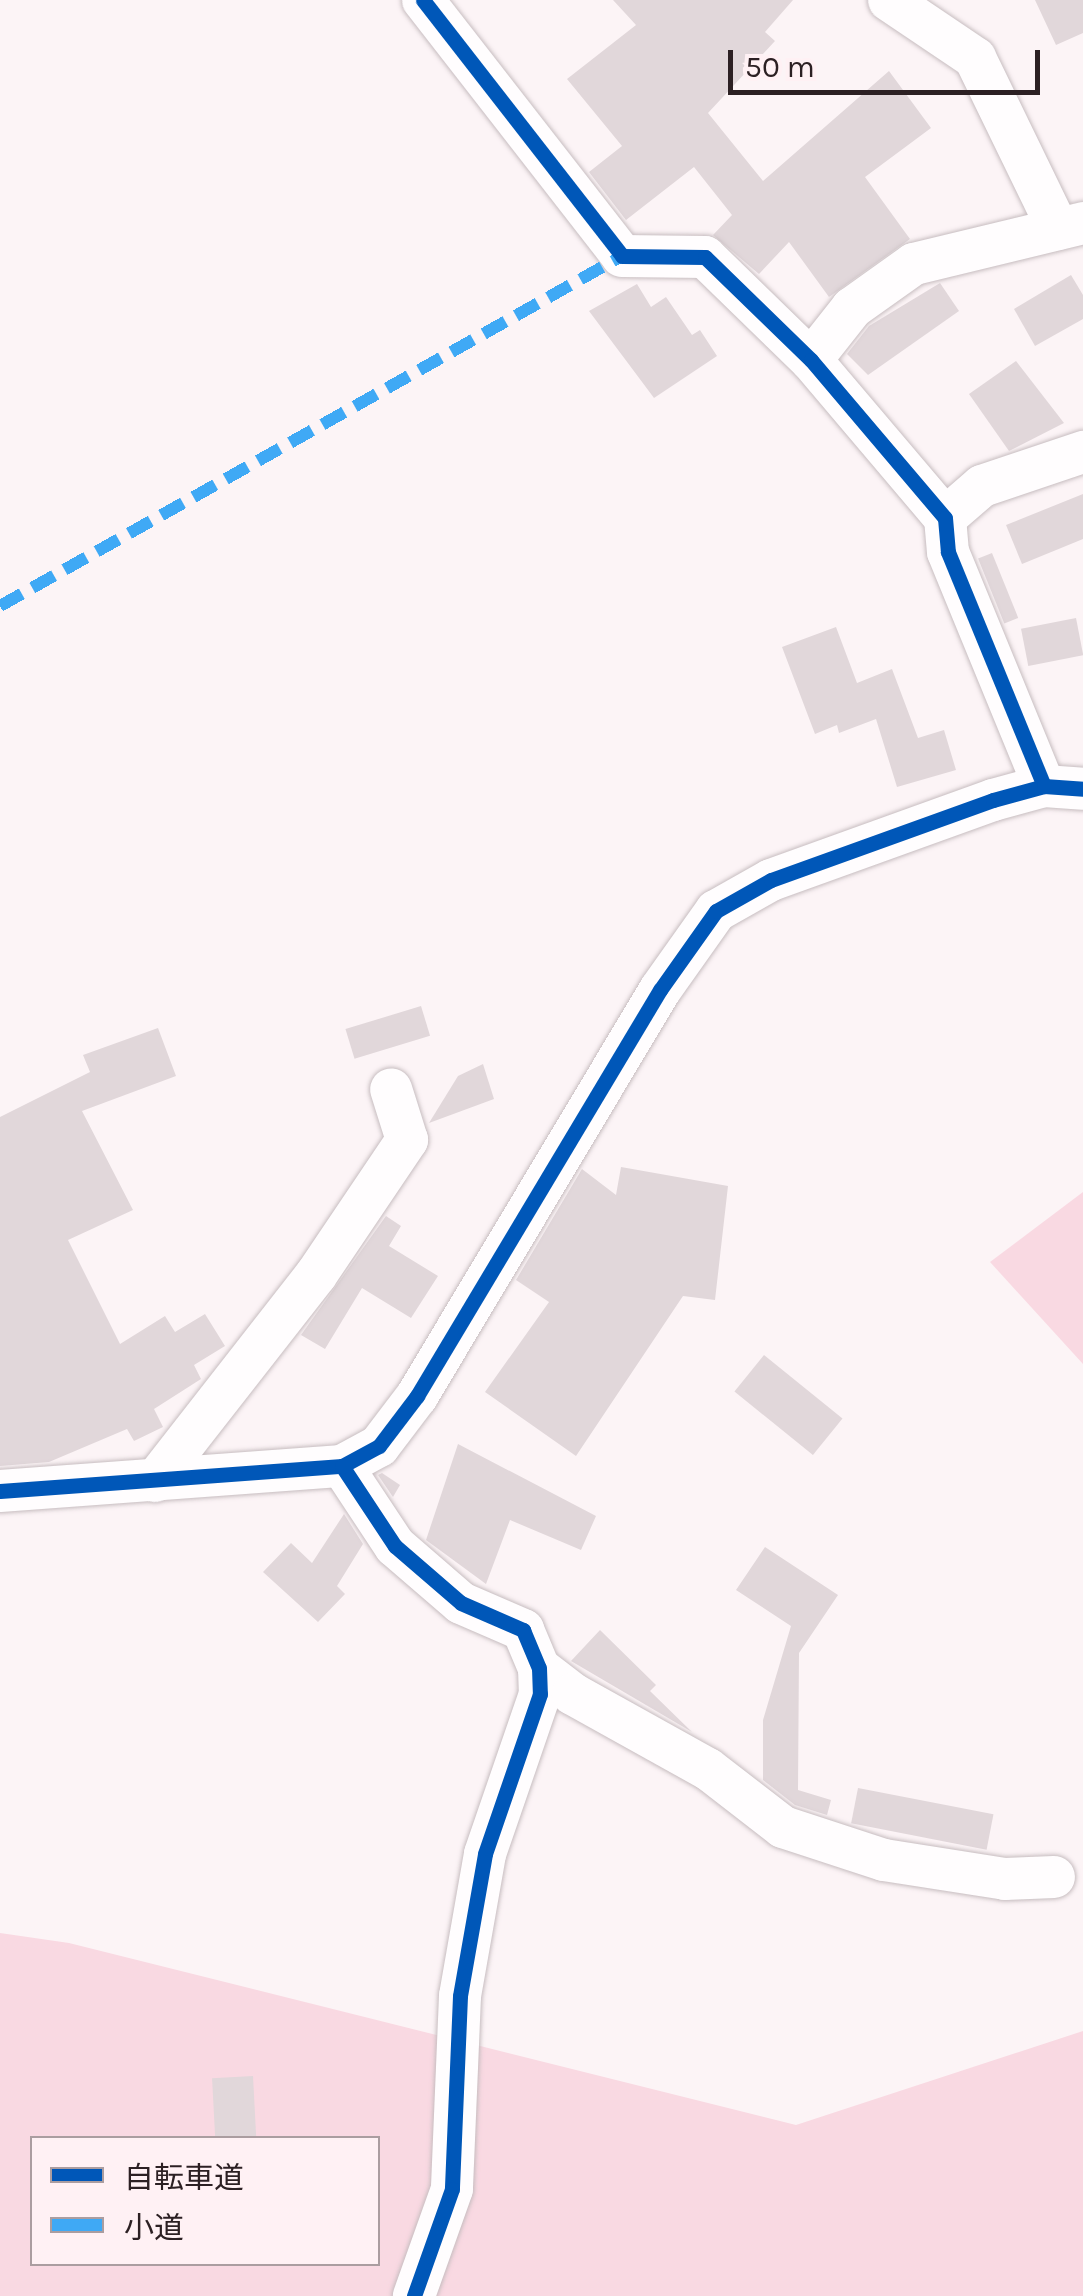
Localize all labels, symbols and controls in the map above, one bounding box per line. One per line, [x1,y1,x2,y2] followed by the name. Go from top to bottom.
[733,30,1046,92] scale bar
[745,49,815,85] text: 50 m
[30,2136,380,2266] legend
[124,2160,244,2196] text: 自転車道
[124,2210,184,2246] text: 小道

